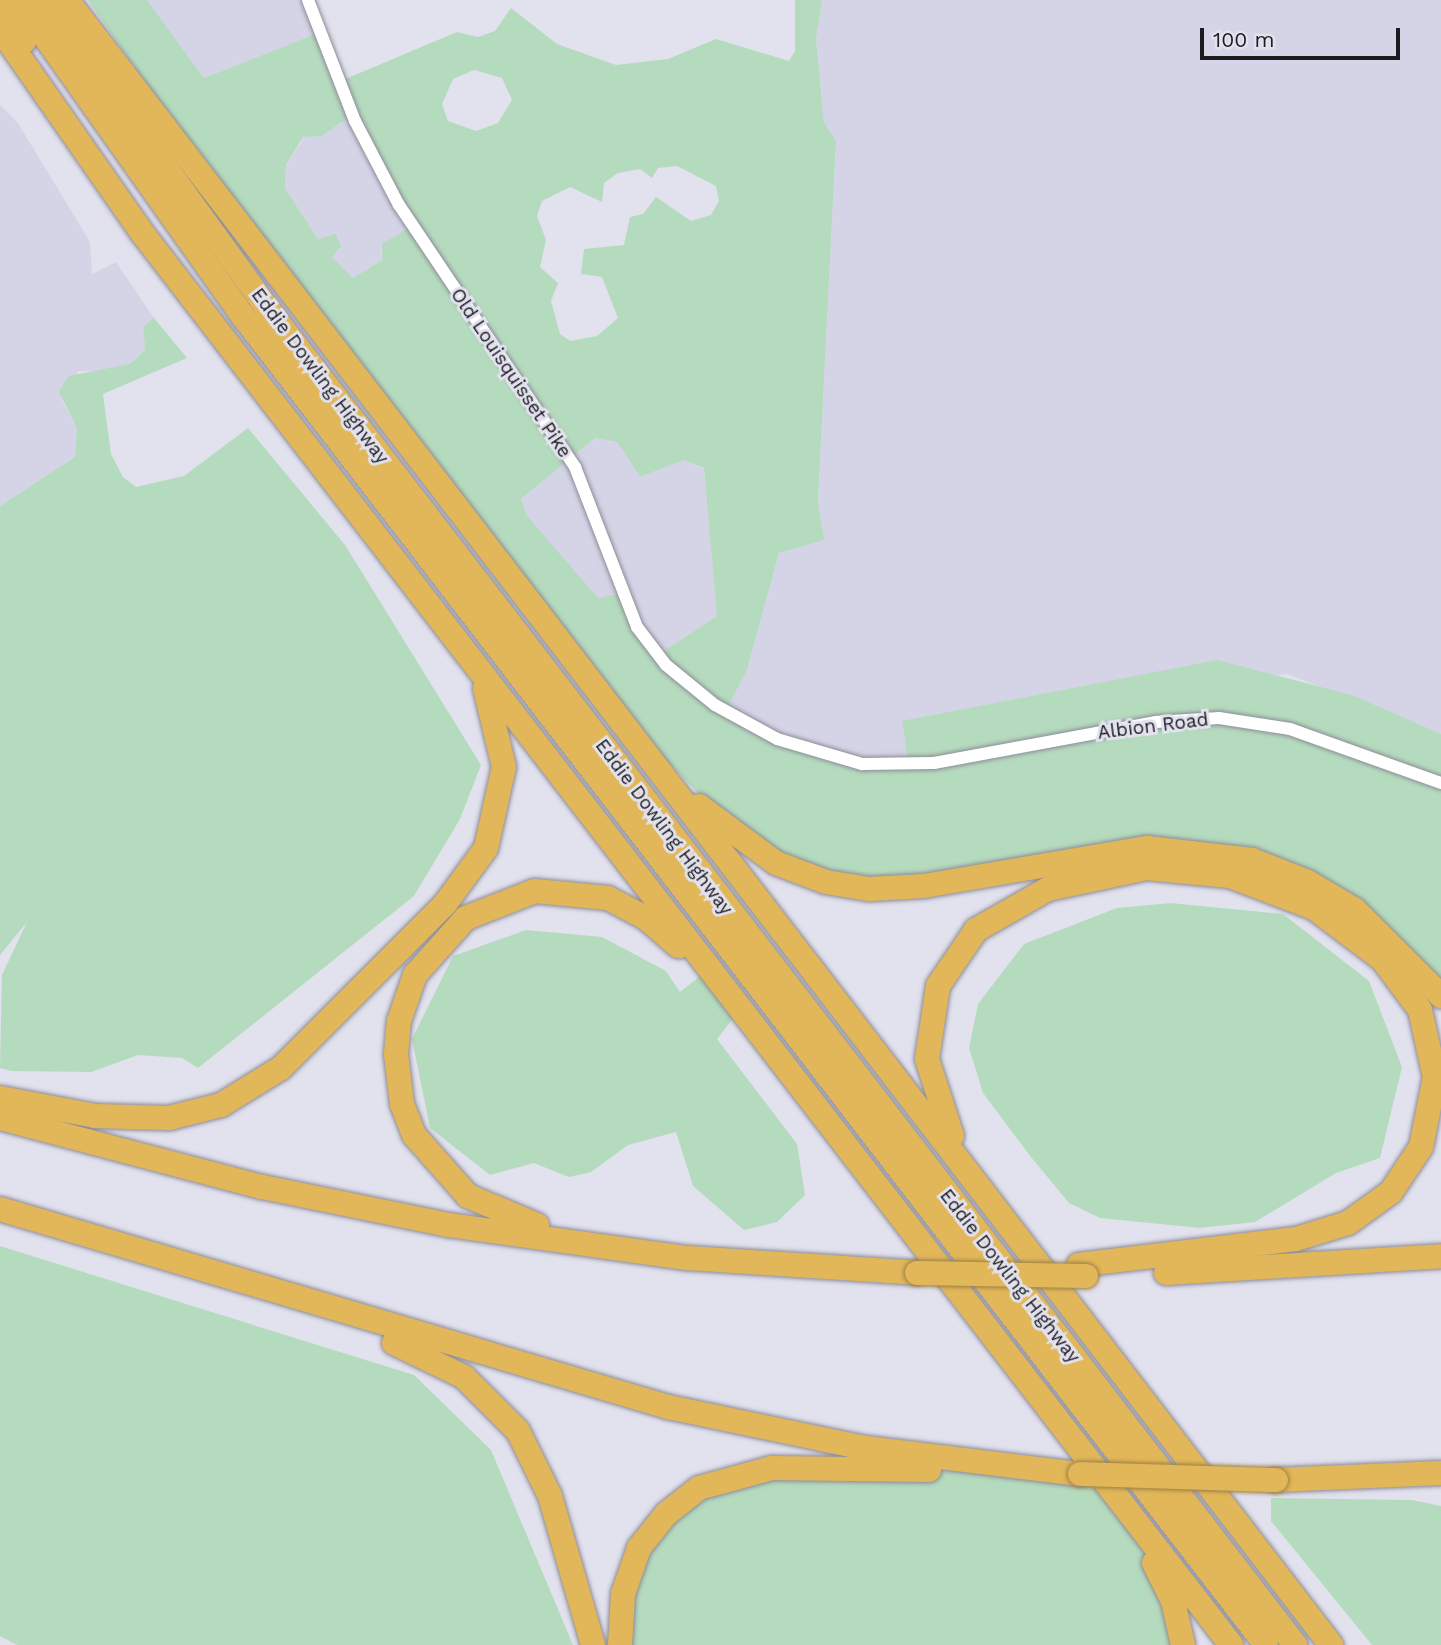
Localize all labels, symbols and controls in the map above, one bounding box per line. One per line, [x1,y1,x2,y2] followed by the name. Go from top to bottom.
[1203,14,1402,58] scale bar
[1213,27,1275,52] text: 100 m
[246,284,394,468] street label: Eddie Dowling Highway
[446,284,576,462] street label: Old Louisquisset Pike
[1096,708,1210,744] street label: Albion Road
[590,735,738,919] street label: Eddie Dowling Highway
[935,1185,1085,1367] street label: Eddie Dowling Highway

